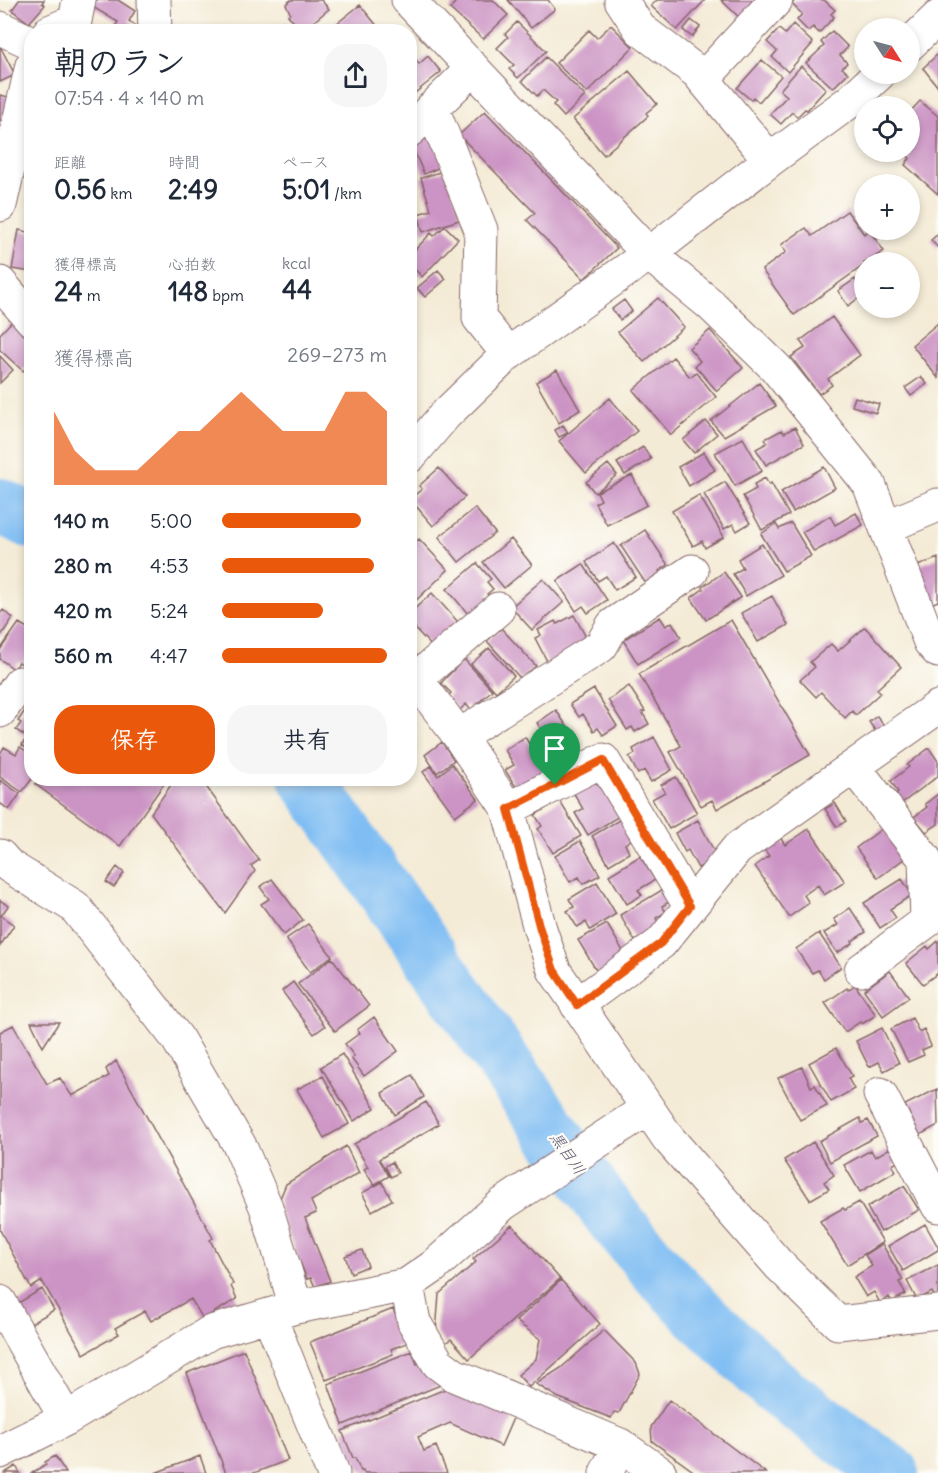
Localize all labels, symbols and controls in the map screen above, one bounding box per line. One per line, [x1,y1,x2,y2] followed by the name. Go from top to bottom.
[854,18,920,84] north arrow
[854,18,920,318] map controls
[54,41,186,83] text: 朝のラン
[324,44,387,107] button: share
[54,85,204,110] text: 07:54 · 4 × 140 m
[854,96,920,162] button: locate
[54,152,86,172] text: 距離
[168,152,200,172] text: 時間
[282,152,329,172] text: ペース
[54,173,106,206] text: 0.56
[168,173,218,206] text: 2:49
[282,173,330,206] text: 5:01
[854,174,920,240] button: +
[106,183,132,203] text: km
[330,183,362,203] text: /km
[854,252,920,318] button: −
[282,253,311,273] text: kcal
[54,254,118,274] text: 獲得標高
[168,254,216,274] text: 心拍数
[282,273,312,306] text: 44
[54,275,83,308] text: 24
[168,275,208,308] text: 148
[83,285,101,305] text: m
[208,285,244,305] text: bpm
[287,342,387,367] text: 269–273 m
[54,345,134,370] text: 獲得標高
[54,508,109,533] text: 140 m
[150,508,192,533] text: 5:00
[54,553,112,578] text: 280 m
[150,553,189,578] text: 4:53
[54,598,112,623] text: 420 m
[150,598,188,623] text: 5:24
[54,643,113,668] text: 560 m
[150,643,187,668] text: 4:47
[54,705,215,774] button: 保存
[227,705,387,774] button: 共有
[529,723,580,785] pin
[538,732,571,765] icon: arrive
[546,1128,590,1178] water label: 黒目川

